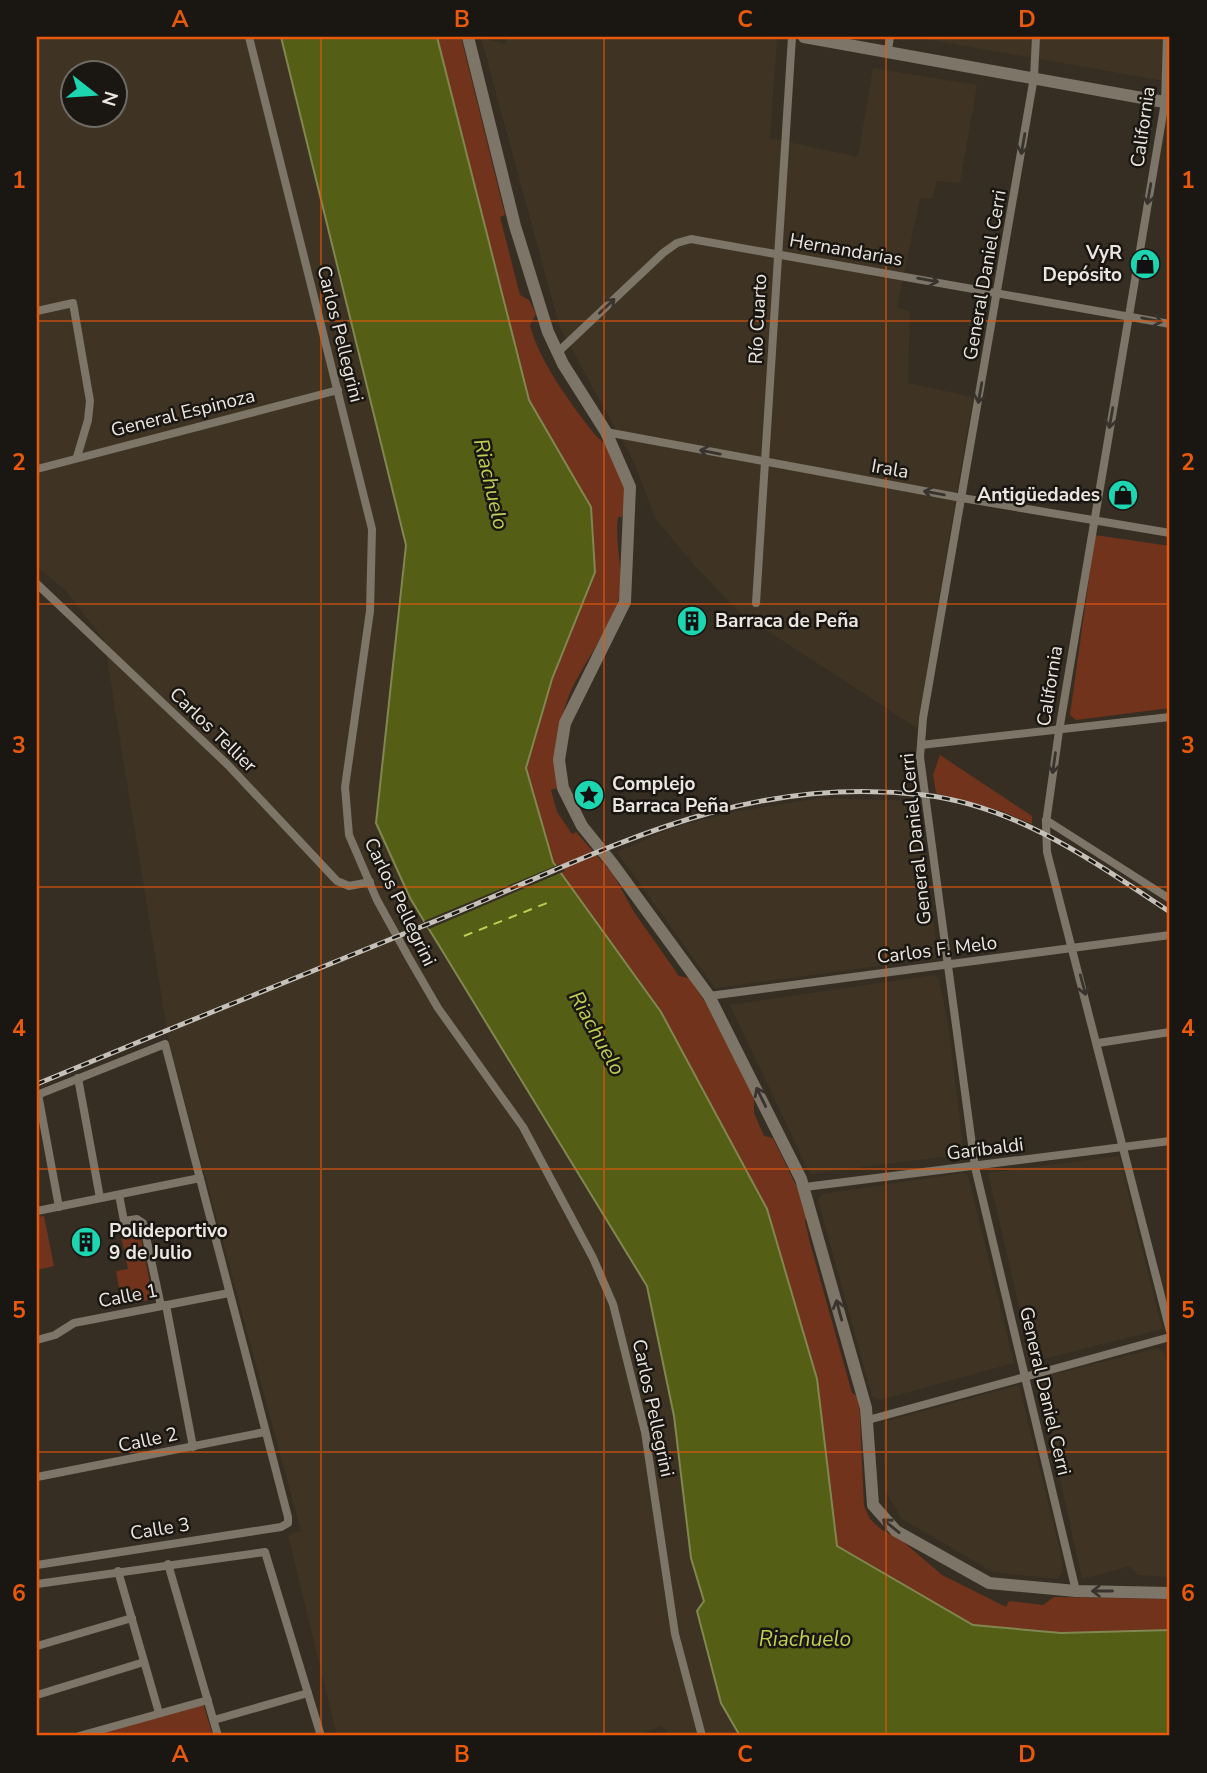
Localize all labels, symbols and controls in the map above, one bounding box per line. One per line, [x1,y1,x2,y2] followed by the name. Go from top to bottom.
[171,4,189,35] text: A
[454,4,470,35] text: B
[737,4,753,35] text: C
[1018,4,1036,35] text: D
[60,60,130,130] north arrow
[1124,85,1162,169] street label: California
[95,88,124,109] text: N
[1016,132,1029,155] one-way arrow
[12,165,26,196] text: 1
[1181,165,1195,196] text: 1
[1142,182,1155,205] one-way arrow
[957,188,1013,362] street label: General Daniel Cerri
[787,227,905,273] street label: Hernandarias
[1043,240,1122,288] place label: VyR Depósito
[1128,247,1162,281] shop icon: VyR Depósito
[310,263,370,405] street label: Carlos Pellegrini
[743,273,773,365] street label: Río Cuarto
[916,274,939,287] one-way arrow
[598,298,615,315] one-way arrow
[1140,314,1163,328] one-way arrow
[973,381,986,404] one-way arrow
[108,383,258,443] street label: General Espinoza
[1104,406,1117,429] one-way arrow
[467,436,515,532] water label: Riachuelo
[699,445,722,458] one-way arrow
[12,447,26,478] text: 2
[1181,447,1195,478] text: 2
[869,453,911,485] street label: Irala
[1106,478,1140,512] shop icon: Antigüedades
[977,482,1100,508] place label: Antigüedades
[923,486,946,499] one-way arrow
[675,604,709,638] building icon: Barraca de Peña
[715,608,859,634] place label: Barraca de Peña
[1031,644,1069,728] street label: California
[164,682,262,778] street label: Carlos Tellier
[12,730,26,761] text: 3
[1181,730,1195,761] text: 3
[1047,751,1060,774] one-way arrow
[894,752,938,926] street label: General Daniel Cerri
[612,771,729,819] place label: Complejo Barraca Peña
[572,778,606,812] place icon: Complejo Barraca Peña
[358,833,442,971] street label: Carlos Pellegrini
[875,930,999,970] street label: Carlos F. Melo
[1077,973,1090,996] one-way arrow
[562,986,632,1080] water label: Riachuelo
[12,1013,26,1044] text: 4
[1181,1013,1195,1044] text: 4
[753,1087,767,1108] one-way arrow
[945,1131,1025,1167] street label: Garibaldi
[109,1218,228,1266] place label: Polideportivo 9 de Julio
[69,1225,103,1259] building icon: Polideportivo 9 de Julio
[96,1278,160,1314] street label: Calle 1
[12,1295,26,1326] text: 5
[1181,1295,1195,1326] text: 5
[832,1299,845,1322] one-way arrow
[1013,1304,1077,1478] street label: General Daniel Cerri
[626,1337,680,1479] street label: Carlos Pellegrini
[116,1421,180,1459] street label: Calle 2
[128,1511,192,1547] street label: Calle 3
[883,1518,901,1534] one-way arrow
[12,1578,26,1609] text: 6
[1181,1578,1195,1609] text: 6
[1091,1584,1114,1598] one-way arrow
[759,1625,851,1653] water label: Riachuelo
[171,1739,189,1770] text: A
[454,1739,470,1770] text: B
[737,1739,753,1770] text: C
[1018,1739,1036,1770] text: D

